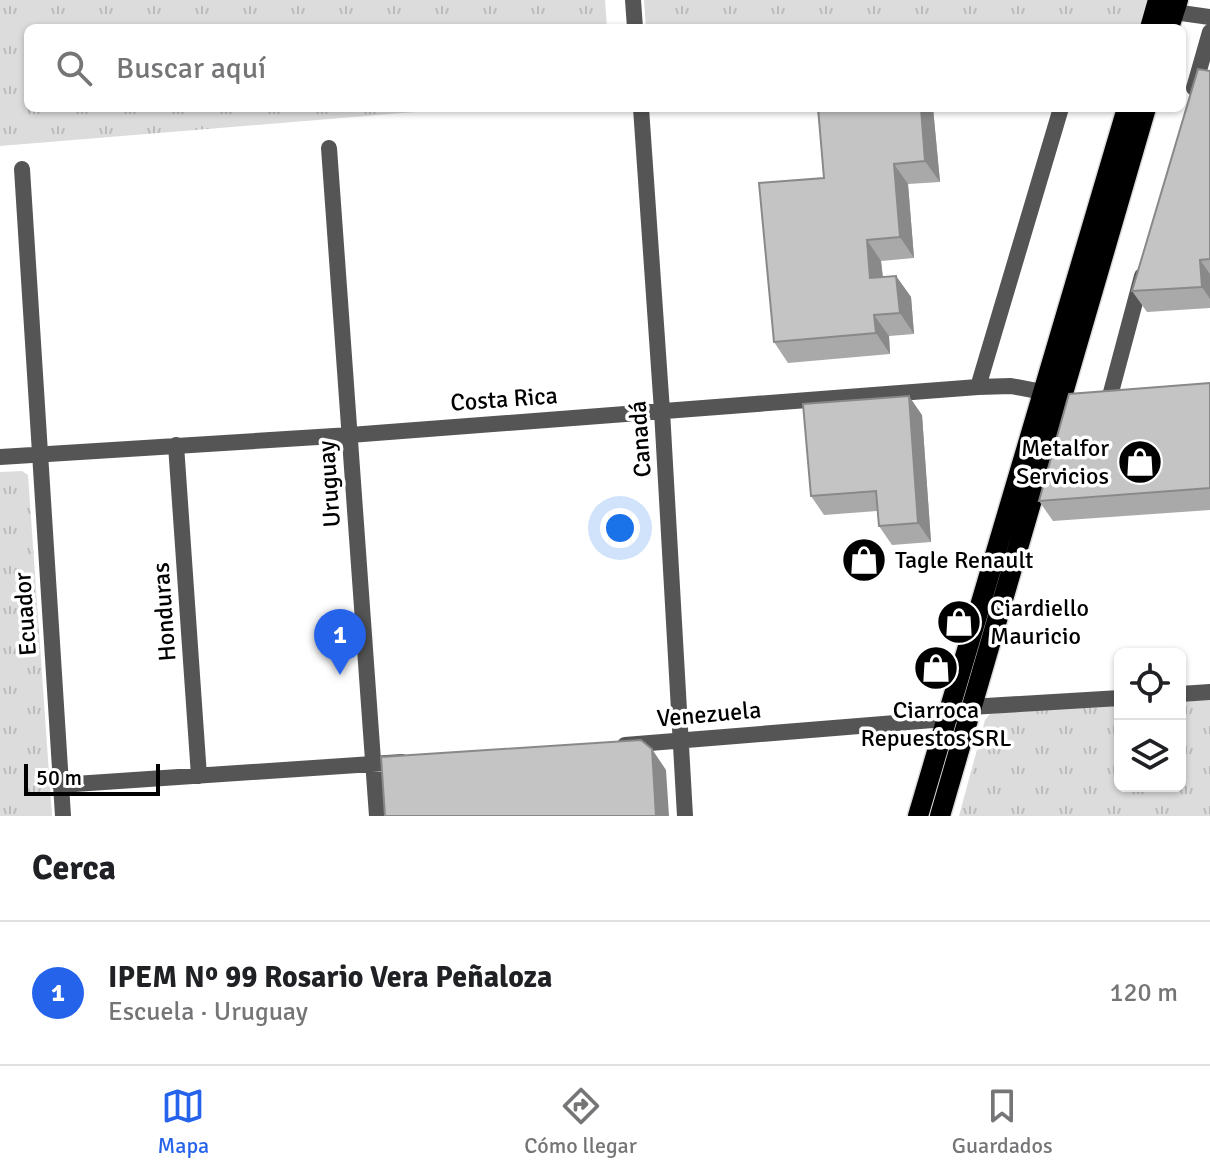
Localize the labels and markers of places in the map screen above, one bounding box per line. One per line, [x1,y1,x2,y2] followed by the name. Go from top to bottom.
[1016,433,1109,491] place label: Metalfor Servicios
[1116,438,1164,486] shop icon: Metalfor Servicios
[840,536,888,584] shop icon: Tagle Renault
[895,545,1033,575] place label: Tagle Renault
[990,593,1089,651] place label: Ciardiello Mauricio
[935,598,983,646] shop icon: Ciardiello Mauricio
[314,609,366,675] pin: 1
[912,644,960,692] shop icon: Ciarroca Repuestos SRL
[861,695,1011,753] place label: Ciarroca Repuestos SRL

